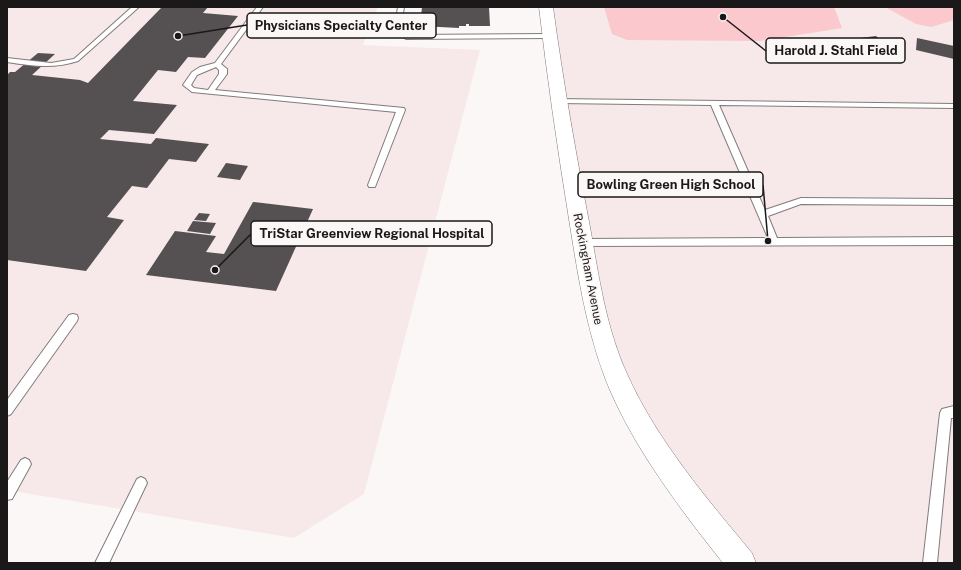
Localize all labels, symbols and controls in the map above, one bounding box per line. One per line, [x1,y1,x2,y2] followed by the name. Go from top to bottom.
[247,13,436,38] callout: Physicians Specialty Center
[255,18,428,33] text: Physicians Specialty Center
[766,38,905,63] callout: Harold J. Stahl Field
[774,43,898,58] text: Harold J. Stahl Field
[578,172,763,197] callout: Bowling Green High School
[586,177,756,192] text: Bowling Green High School
[570,212,606,326] street label: Rockingham Avenue
[251,221,492,246] callout: TriStar Greenview Regional Hospital
[260,226,484,241] text: TriStar Greenview Regional Hospital

